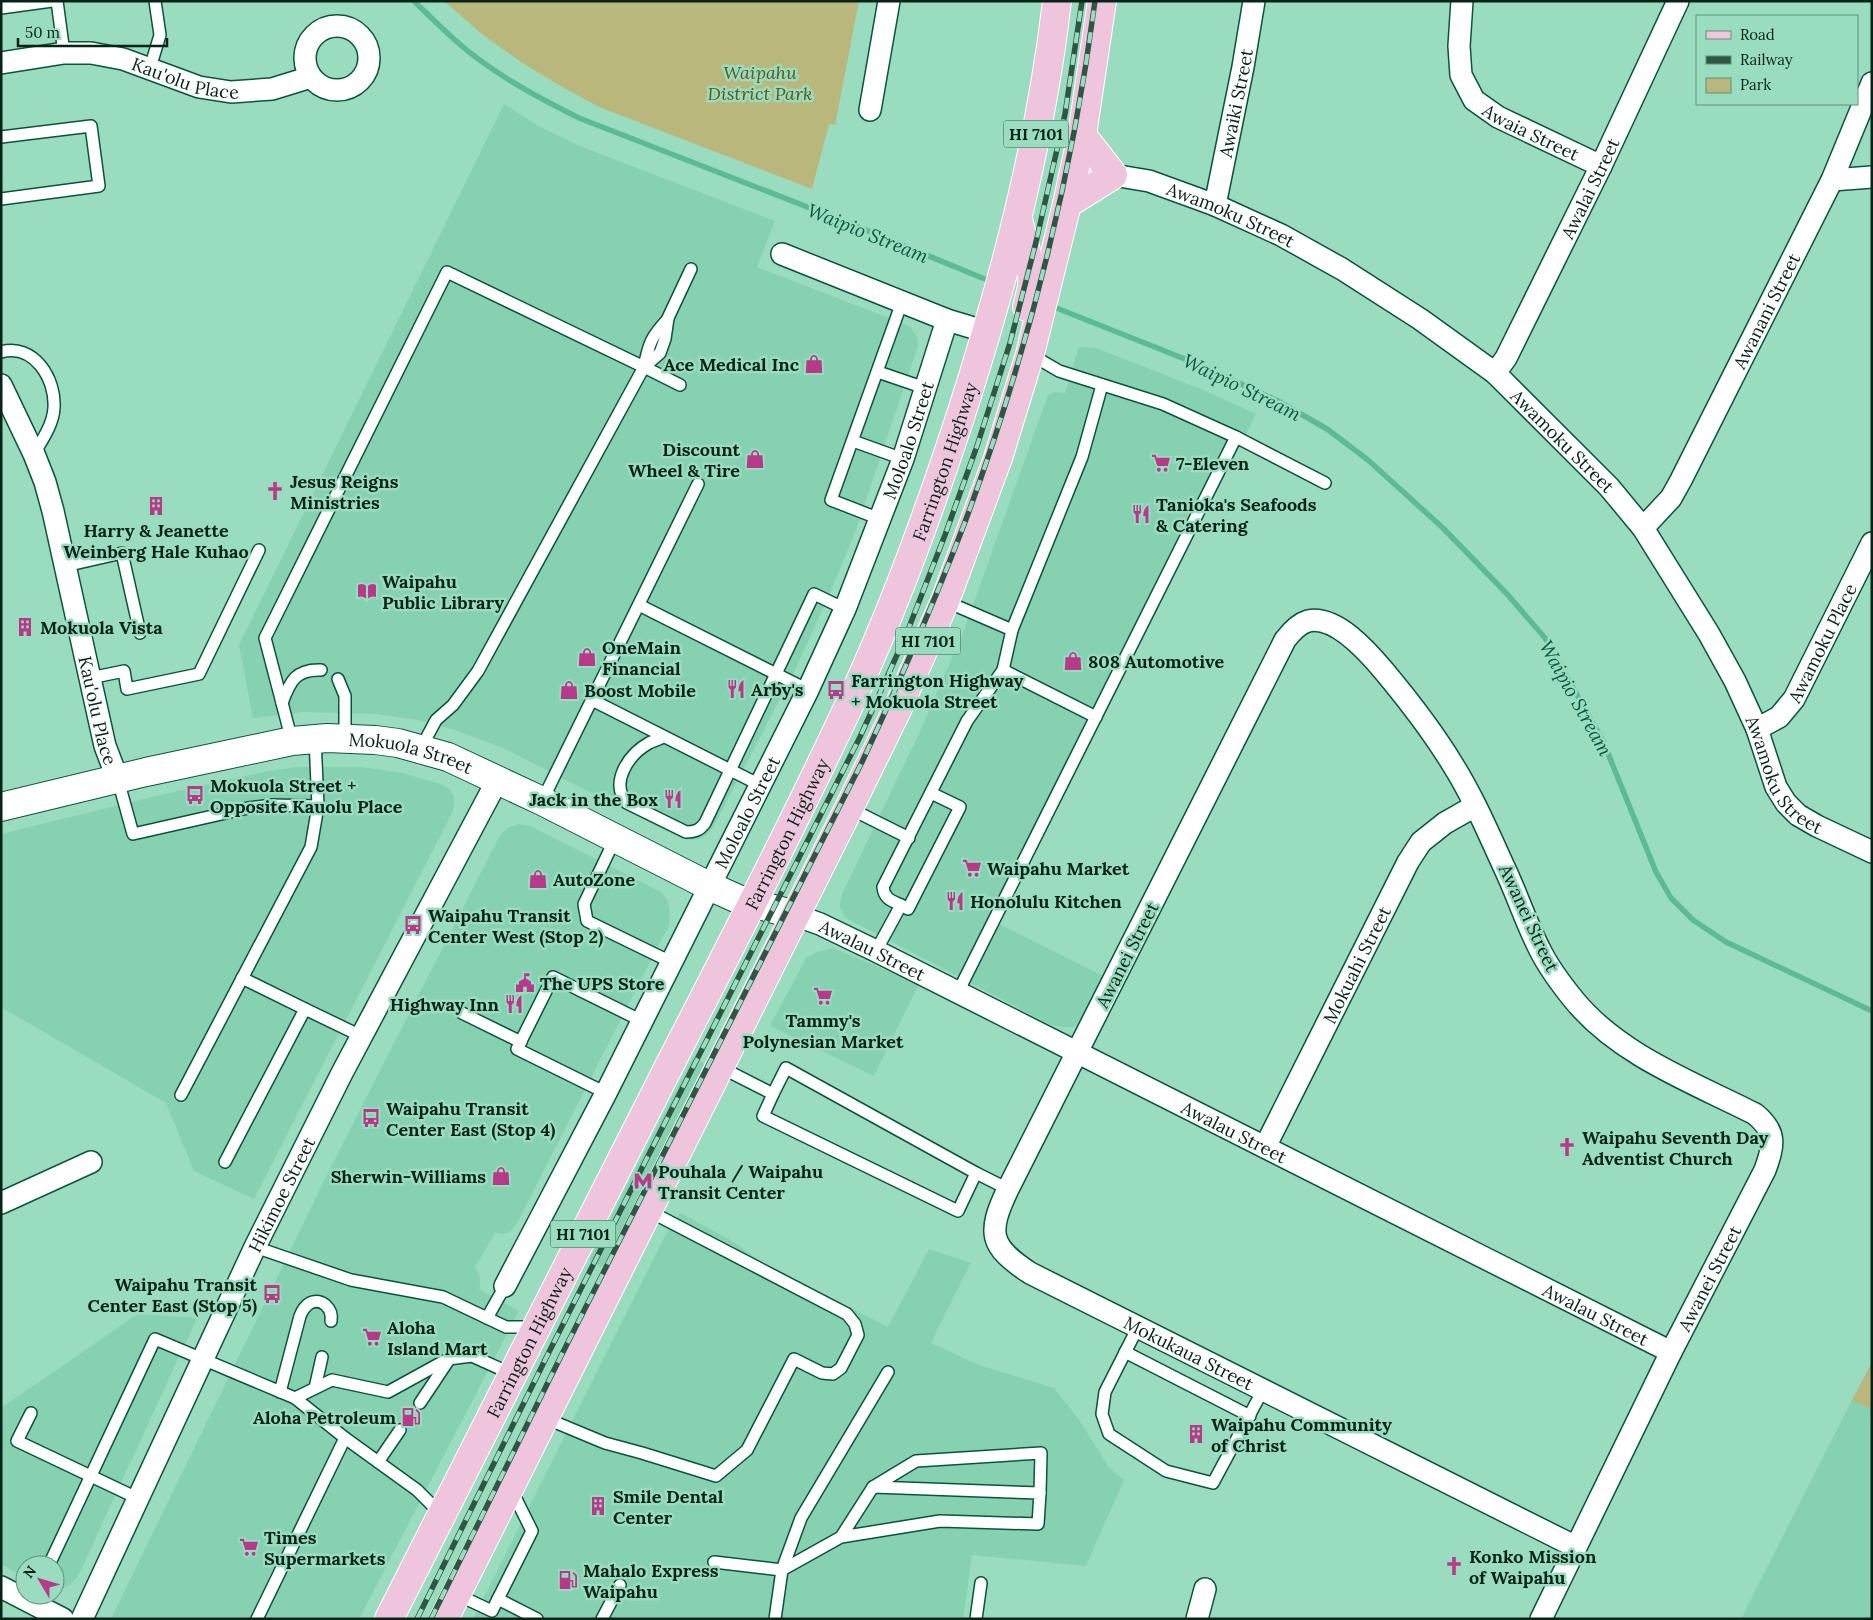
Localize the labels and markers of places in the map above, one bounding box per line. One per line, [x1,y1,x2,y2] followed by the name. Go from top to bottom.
[663,353,800,376] place label: Ace Medical Inc
[803,353,825,375] shop icon: Ace Medical Inc
[628,438,741,482] place label: Discount Wheel & Tire
[744,448,766,470] shop icon: Discount Wheel & Tire
[1150,452,1172,474] supermarket icon: 7-Eleven
[1176,452,1250,475] place label: 7-Eleven
[290,470,399,514] place label: Jesus Reigns Ministries
[264,480,286,502] church icon: Jesus Reigns Ministries
[1156,493,1317,537] place label: Tanioka's Seafoods & Catering
[145,495,167,517] building icon: Harry & Jeanette Weinberg Hale Kuhao
[1130,503,1152,525] restaurant icon: Tanioka's Seafoods & Catering
[63,519,249,563] place label: Harry & Jeanette Weinberg Hale Kuhao
[382,570,504,614] place label: Waipahu Public Library
[356,580,378,602] library icon: Waipahu Public Library
[14,616,36,638] building icon: Mokuola Vista
[40,616,163,639] place label: Mokuola Vista
[602,636,681,680] place label: OneMain Financial
[576,646,598,668] shop icon: OneMain Financial
[1062,650,1084,672] shop icon: 808 Automotive
[1088,650,1225,673] place label: 808 Automotive
[851,669,1024,713] place label: Farrington Highway + Mokuola Street
[725,678,747,700] restaurant icon: Arby's
[751,678,804,701] place label: Arby's
[558,679,580,701] shop icon: Boost Mobile
[584,679,696,702] place label: Boost Mobile
[825,679,847,701] bus stop icon: Farrington Highway + Mokuola Street
[210,774,403,818] place label: Mokuola Street + Opposite Kauolu Place
[184,784,206,806] bus stop icon: Mokuola Street + Opposite Kauolu Place
[529,788,658,811] place label: Jack in the Box
[662,788,684,810] restaurant icon: Jack in the Box
[961,857,983,879] supermarket icon: Waipahu Market
[987,857,1130,880] place label: Waipahu Market
[527,868,549,890] shop icon: AutoZone
[553,868,635,891] place label: AutoZone
[944,890,966,912] restaurant icon: Honolulu Kitchen
[970,890,1122,913] place label: Honolulu Kitchen
[428,904,603,948] place label: Waipahu Transit Center West (Stop 2)
[402,914,424,936] bus stop icon: Waipahu Transit Center West (Stop 2)
[514,972,536,994] public building icon: The UPS Store
[540,972,665,995] place label: The UPS Store
[812,985,834,1007] supermarket icon: Tammy's Polynesian Market
[390,993,500,1016] place label: Highway Inn
[503,993,525,1015] restaurant icon: Highway Inn
[743,1009,904,1053] place label: Tammy's Polynesian Market
[386,1097,555,1141] place label: Waipahu Transit Center East (Stop 4)
[360,1107,382,1129] bus stop icon: Waipahu Transit Center East (Stop 4)
[1582,1126,1769,1170] place label: Waipahu Seventh Day Adventist Church
[1556,1136,1578,1158] church icon: Waipahu Seventh Day Adventist Church
[658,1160,823,1204] place label: Pouhala / Waipahu Transit Center
[331,1165,486,1188] place label: Sherwin-Williams
[490,1165,512,1187] shop icon: Sherwin-Williams
[632,1170,654,1192] metro station icon: Pouhala / Waipahu Transit Center
[88,1273,258,1317] place label: Waipahu Transit Center East (Stop 5)
[261,1283,283,1305] bus stop icon: Waipahu Transit Center East (Stop 5)
[387,1316,488,1360] place label: Aloha Island Mart
[361,1326,383,1348] supermarket icon: Aloha Island Mart
[253,1406,396,1429] place label: Aloha Petroleum
[400,1406,422,1428] fuel station icon: Aloha Petroleum
[1211,1413,1392,1457] place label: Waipahu Community of Christ
[1185,1423,1207,1445] building icon: Waipahu Community of Christ
[613,1485,724,1529] place label: Smile Dental Center
[587,1495,609,1517] building icon: Smile Dental Center
[264,1526,386,1570] place label: Times Supermarkets
[238,1536,260,1558] supermarket icon: Times Supermarkets
[1469,1545,1597,1589] place label: Konko Mission of Waipahu
[1443,1555,1465,1577] church icon: Konko Mission of Waipahu
[583,1559,719,1603] place label: Mahalo Express Waipahu
[557,1569,579,1591] fuel station icon: Mahalo Express Waipahu

